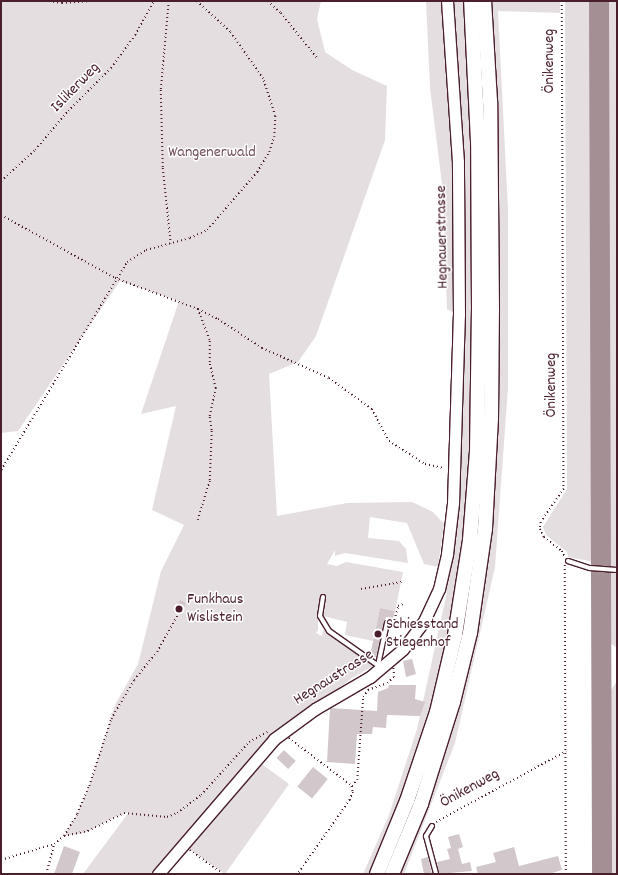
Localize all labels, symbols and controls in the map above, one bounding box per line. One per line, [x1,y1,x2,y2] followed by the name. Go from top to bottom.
[540,29,560,93] street label: Önikenweg
[47,59,105,117] street label: Islikerweg
[168,143,256,163] park label: Wangenerwald
[432,185,454,289] street label: Hegnauerstrasse
[542,353,562,417] street label: Önikenweg
[187,590,243,628] place label: Funkhaus Wislistein
[174,604,184,614] marker: Funkhaus Wislistein
[386,615,459,653] place label: Schiesstand Stiegenhof
[373,629,383,639] marker: Schiesstand Stiegenhof
[290,646,378,710] street label: Hegnaustrasse
[437,765,503,813] street label: Önikenweg

